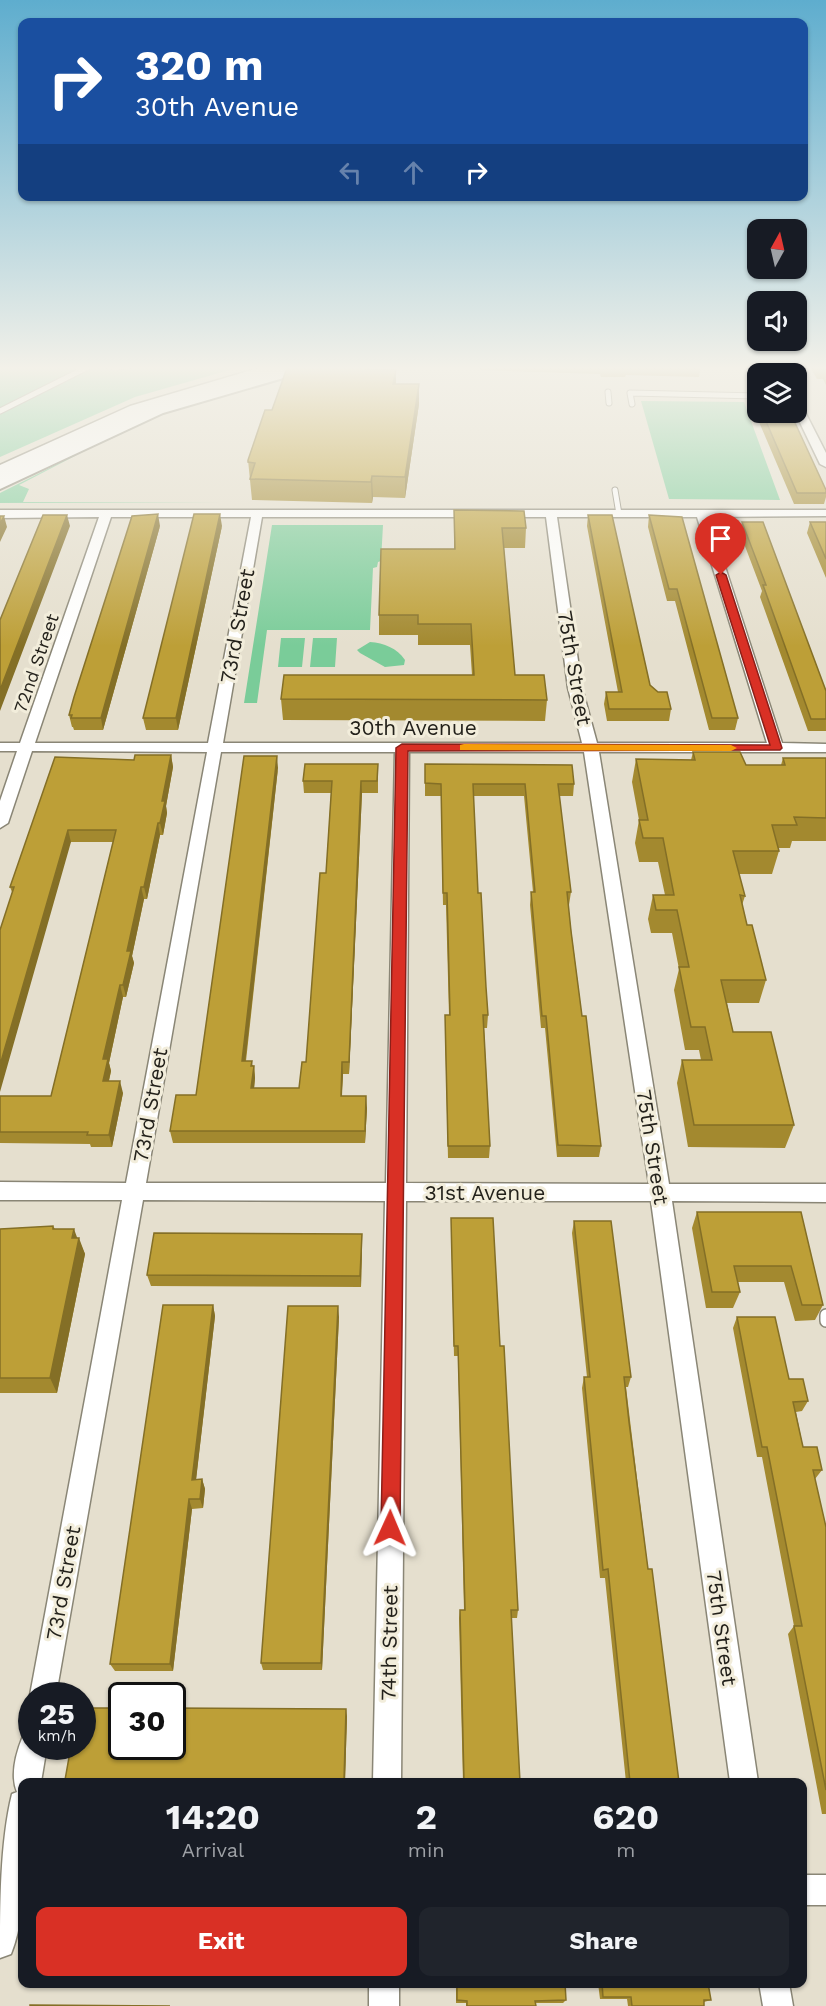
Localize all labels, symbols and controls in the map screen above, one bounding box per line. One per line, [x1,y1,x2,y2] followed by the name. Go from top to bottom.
[135,41,264,90] text: 320 m
[36,42,114,120] icon: right
[135,91,299,123] text: 30th Avenue
[334,156,367,189] icon: left
[397,156,430,189] icon: ahead
[460,156,493,189] icon: right
[747,219,807,279] north arrow
[747,219,807,423] map controls
[747,291,807,351] button: sound
[747,363,807,423] button: layers
[695,513,746,575] pin
[704,522,737,555] icon: arrive
[215,567,259,685] street label: 73rd Street
[553,609,597,728] street label: 75th Street
[9,610,63,715] street label: 72nd Street
[349,715,477,740] street label: 30th Avenue
[128,1046,172,1164] street label: 73rd Street
[632,1088,674,1207] street label: 75th Street
[425,1180,545,1205] street label: 31st Avenue
[358,1496,422,1560] position arrow
[41,1524,85,1642] street label: 73rd Street
[702,1569,742,1687] street label: 75th Street
[375,1585,403,1701] street label: 74th Street
[108,1682,186,1760] speed limit sign: 30
[39,1696,75,1731] text: 25
[38,1727,76,1745] text: km/h
[166,1796,260,1838] text: 14:20
[415,1796,437,1838] text: 2
[592,1796,659,1838] text: 620
[182,1838,244,1862] text: Arrival
[408,1838,445,1862] text: min
[616,1838,635,1862] text: m
[36,1907,407,1976] button: Exit
[419,1907,789,1976] button: Share

